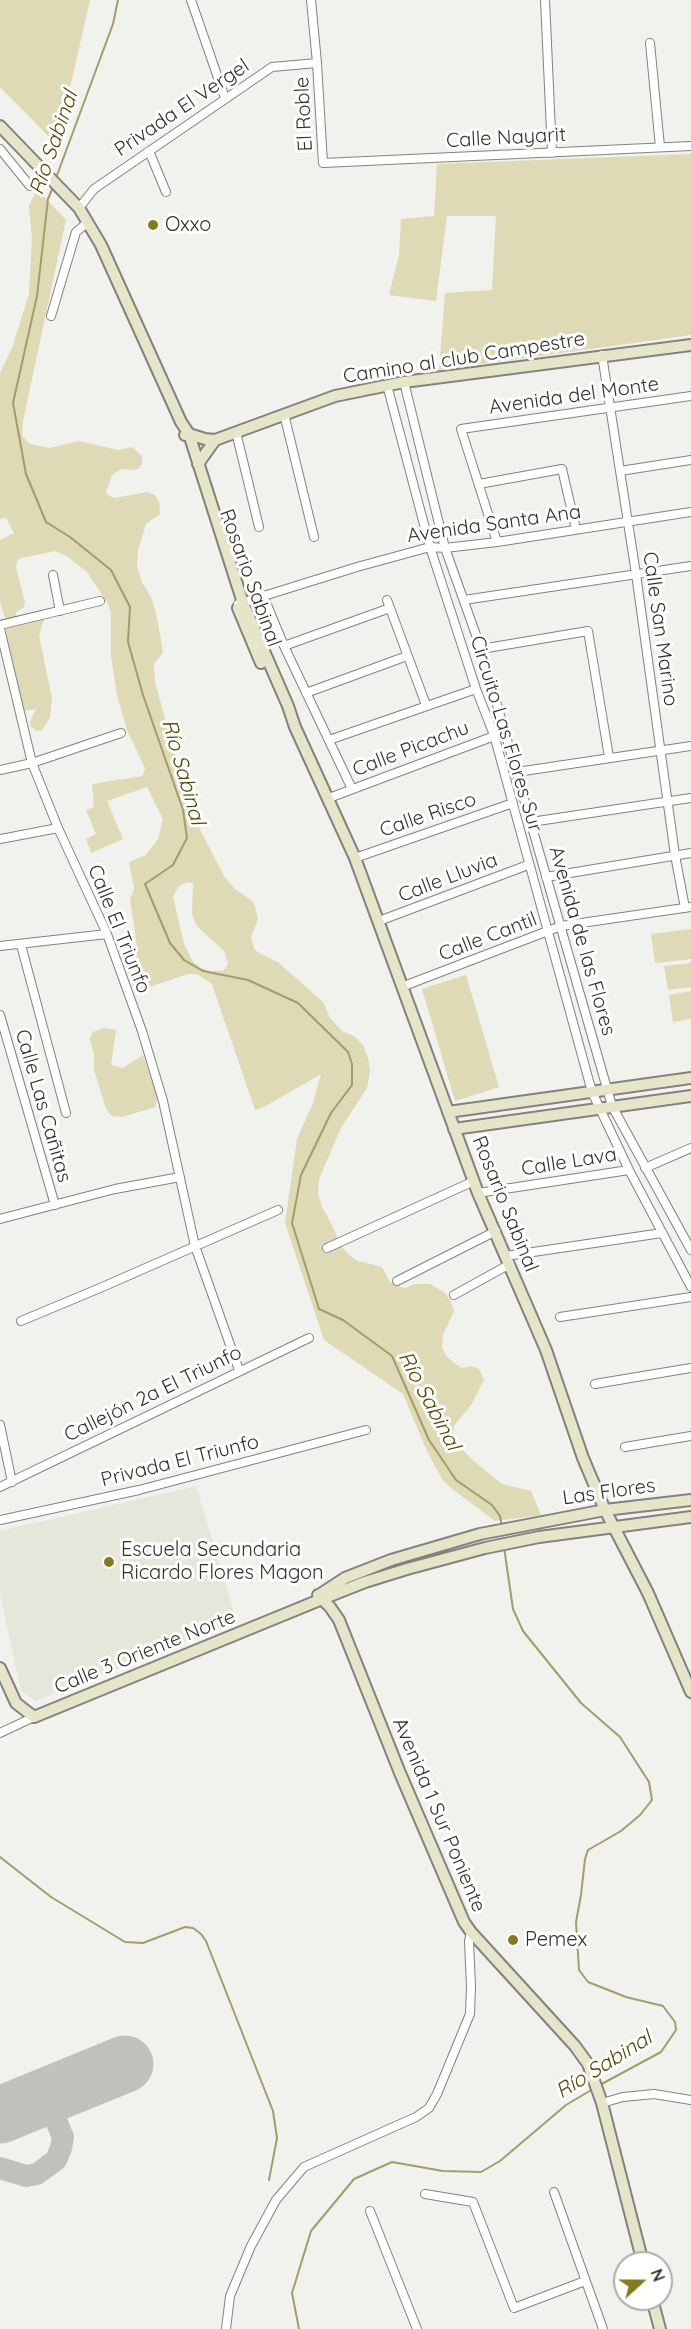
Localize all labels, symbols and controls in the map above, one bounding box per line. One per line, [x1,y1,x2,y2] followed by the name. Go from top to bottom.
[110,54,254,162] street label: Privada El Vergel
[290,76,318,152] street label: El Roble
[24,88,84,198] water label: Río Sabinal
[446,123,566,153] street label: Calle Nayarit
[165,213,211,237] place label: Oxxo
[146,218,160,232] marker: Oxxo
[341,327,587,389] street label: Camino al club Campestre
[487,372,661,420] street label: Avenida del Monte
[405,500,583,548] street label: Avenida Santa Ana
[214,506,286,650] street label: Rosario Sabinal
[637,550,683,708] street label: Calle San Marino
[465,633,547,835] street label: Circuito Las Flores Sur
[156,716,210,828] water label: Río Sabinal
[349,716,473,782] street label: Calle Picachu
[377,787,479,843] street label: Calle Risco
[543,844,621,1038] street label: Avenida de las Flores
[395,848,501,908] street label: Calle Lluvia
[82,861,156,997] street label: Calle El Triunfo
[435,907,541,967] street label: Calle Cantil
[10,1027,76,1185] street label: Calle Las Cañitas
[467,1132,543,1276] street label: Rosario Sabinal
[520,1143,618,1181] street label: Calle Lava
[60,1341,246,1447] street label: Callejón 2a El Triunfo
[392,1347,466,1455] water label: Río Sabinal
[98,1430,262,1492] street label: Privada El Triunfo
[561,1474,657,1510] street label: Las Flores
[121,1538,324,1585] place label: Escuela Secundaria Ricardo Flores Magon
[102,1555,116,1569] marker: Escuela Secundaria Ricardo Flores Magon
[51,1605,239,1699] street label: Calle 3 Oriente Norte
[387,1714,491,1916] street label: Avenida 1 Sur Poniente
[525,1928,587,1952] place label: Pemex
[506,1933,520,1947] marker: Pemex
[551,2026,657,2104] water label: Río Sabinal
[613,2251,673,2311] north arrow
[646,2266,669,2284] text: N

